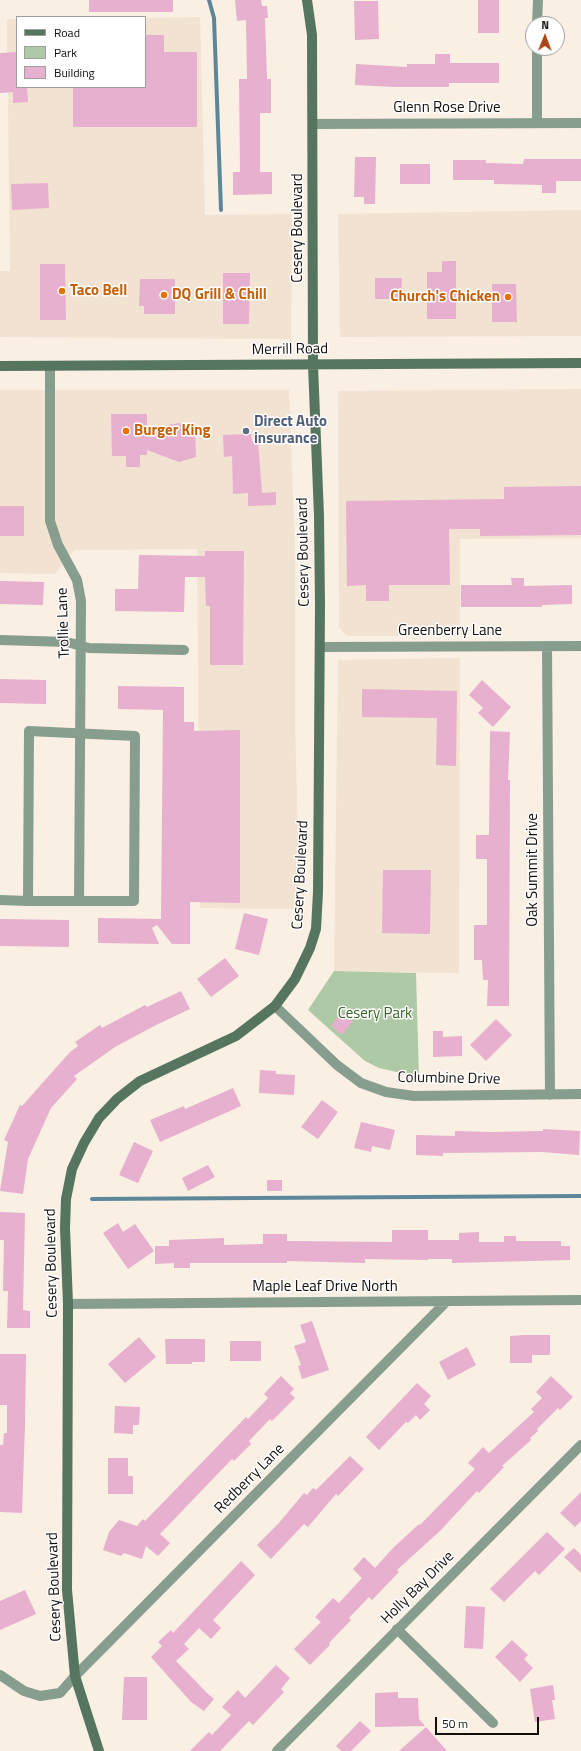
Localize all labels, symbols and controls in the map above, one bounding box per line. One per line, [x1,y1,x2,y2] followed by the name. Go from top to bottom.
[16,16,146,88] legend
[525,16,565,56] north arrow
[541,17,549,33] text: N
[54,23,80,42] text: Road
[54,43,77,62] text: Park
[54,63,95,82] text: Building
[393,99,501,117] street label: Glenn Rose Drive
[289,173,307,283] street label: Cesery Boulevard
[70,282,127,300] place label: Taco Bell
[57,286,67,296] marker: Taco Bell
[172,286,267,304] place label: DQ Grill & Chill
[390,288,500,306] place label: Church's Chicken
[159,290,169,300] marker: DQ Grill & Chill
[503,292,513,302] marker: Church's Chicken
[252,340,328,360] street label: Merrill Road
[254,413,327,448] place label: Direct Auto insurance
[134,422,211,440] place label: Burger King
[121,426,131,436] marker: Burger King
[241,426,251,436] marker: Direct Auto insurance
[294,497,314,607] street label: Cesery Boulevard
[54,587,74,659] street label: Trollie Lane
[398,622,502,640] street label: Greenberry Lane
[524,813,542,927] street label: Oak Summit Drive
[289,820,313,930] street label: Cesery Boulevard
[338,1005,412,1023] park label: Cesery Park
[397,1069,501,1089] street label: Columbine Drive
[42,1208,62,1318] street label: Cesery Boulevard
[252,1278,398,1296] street label: Maple Leaf Drive North
[211,1440,289,1518] street label: Redberry Lane
[44,1532,66,1642] street label: Cesery Boulevard
[378,1548,458,1628] street label: Holly Bay Drive
[437,1709,541,1735] scale bar
[442,1714,468,1733] text: 50 m

